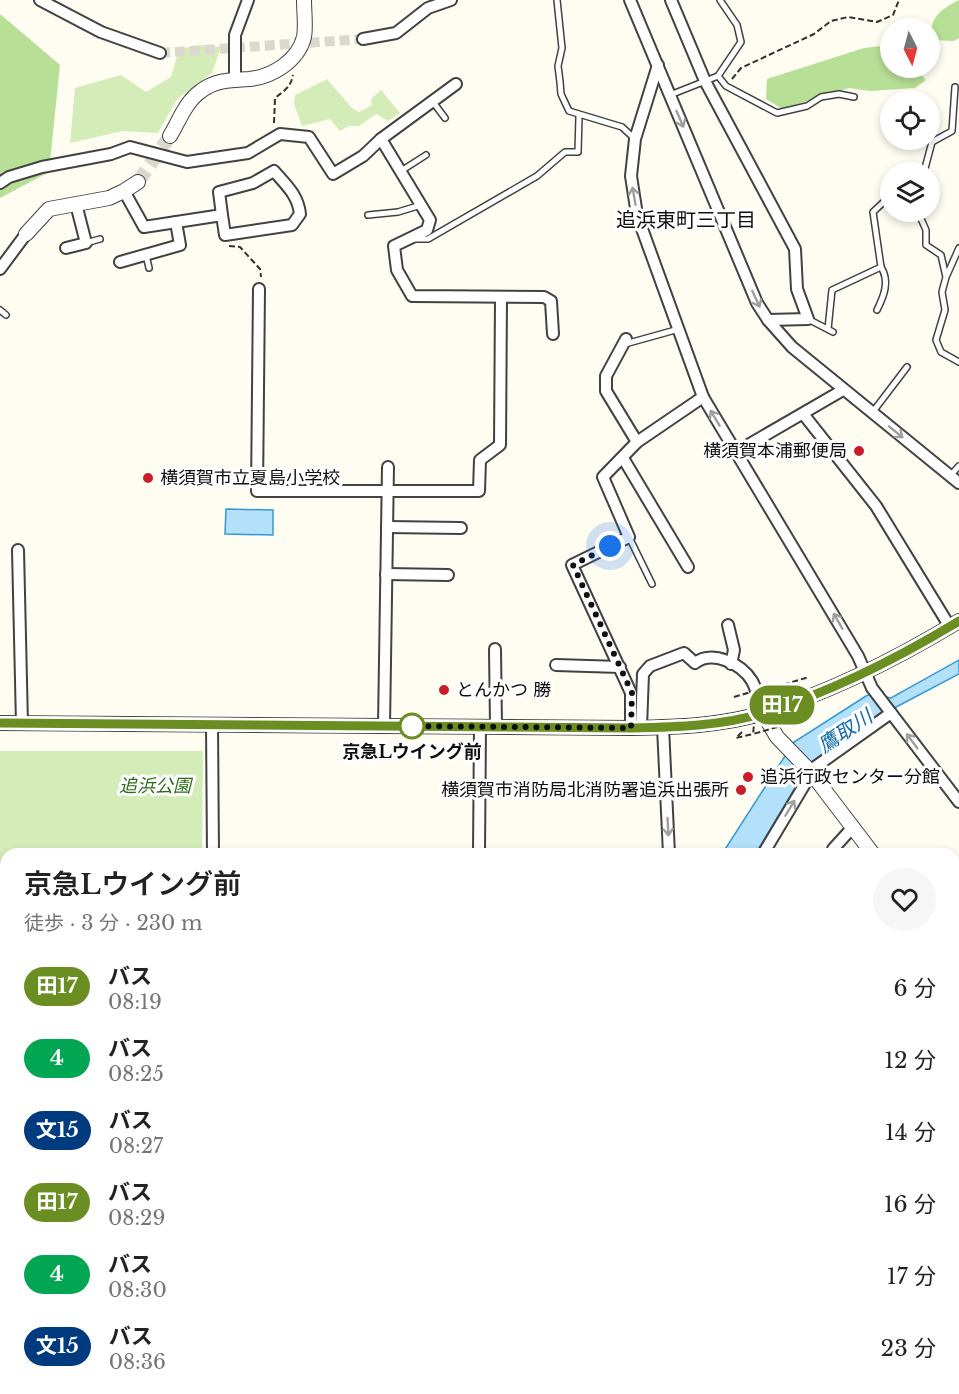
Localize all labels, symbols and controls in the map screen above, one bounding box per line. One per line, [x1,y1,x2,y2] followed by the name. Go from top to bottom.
[880,18,940,78] north arrow
[880,18,940,222] map controls
[880,90,940,150] button: locate
[675,109,686,128] one-way arrow
[880,162,940,222] button: layers
[628,186,639,206] one-way arrow
[616,208,756,232] district label: 追浜東町三丁目
[751,289,762,307] one-way arrow
[709,410,721,427] one-way arrow
[887,426,903,439] one-way arrow
[703,440,847,462] place label: 横須賀本浦郵便局
[852,444,866,458] marker: 横須賀本浦郵便局
[160,467,340,489] place label: 横須賀市立夏島小学校
[141,471,155,485] marker: 横須賀市立夏島小学校
[595,531,625,561] your location
[831,613,843,630] one-way arrow
[456,679,551,701] place label: とんかつ 勝
[437,683,451,697] marker: とんかつ 勝
[748,686,816,724] line badge: 田17
[762,692,803,718] text: 田17
[813,703,878,758] water label: 鷹取川
[399,713,425,739] marker: 京急Lウイング前
[906,733,919,749] one-way arrow
[342,741,482,763] place label: 京急Lウイング前
[760,766,940,788] place label: 追浜行政センター分館
[741,770,755,784] marker: 追浜行政センター分館
[119,775,194,797] park label: 追浜公園
[441,779,729,801] place label: 横須賀市消防局北消防署追浜出張所
[734,783,748,797] marker: 横須賀市消防局北消防署追浜出張所
[784,800,796,817] one-way arrow
[662,817,673,837] one-way arrow
[24,867,241,902] text: 京急Lウイング前
[873,868,936,931] button: heart
[24,911,203,935] text: 徒歩 · 3 分 · 230 m
[108,963,152,990] text: バス
[37,973,78,999] text: 田17
[894,975,936,1002] text: 6 分
[108,990,162,1014] text: 08:19
[108,1035,152,1062] text: バス
[50,1045,64,1071] text: 4
[884,1047,936,1074] text: 12 分
[108,1062,164,1086] text: 08:25
[109,1107,153,1134] text: バス
[36,1117,79,1143] text: 文15
[885,1119,936,1146] text: 14 分
[109,1134,163,1158] text: 08:27
[108,1179,152,1206] text: バス
[37,1189,78,1215] text: 田17
[884,1191,936,1218] text: 16 分
[108,1206,165,1230] text: 08:29
[108,1251,152,1278] text: バス
[50,1261,64,1287] text: 4
[887,1263,936,1290] text: 17 分
[108,1278,167,1302] text: 08:30
[109,1323,153,1350] text: バス
[36,1333,79,1359] text: 文15
[881,1335,936,1362] text: 23 分
[109,1350,166,1374] text: 08:36

